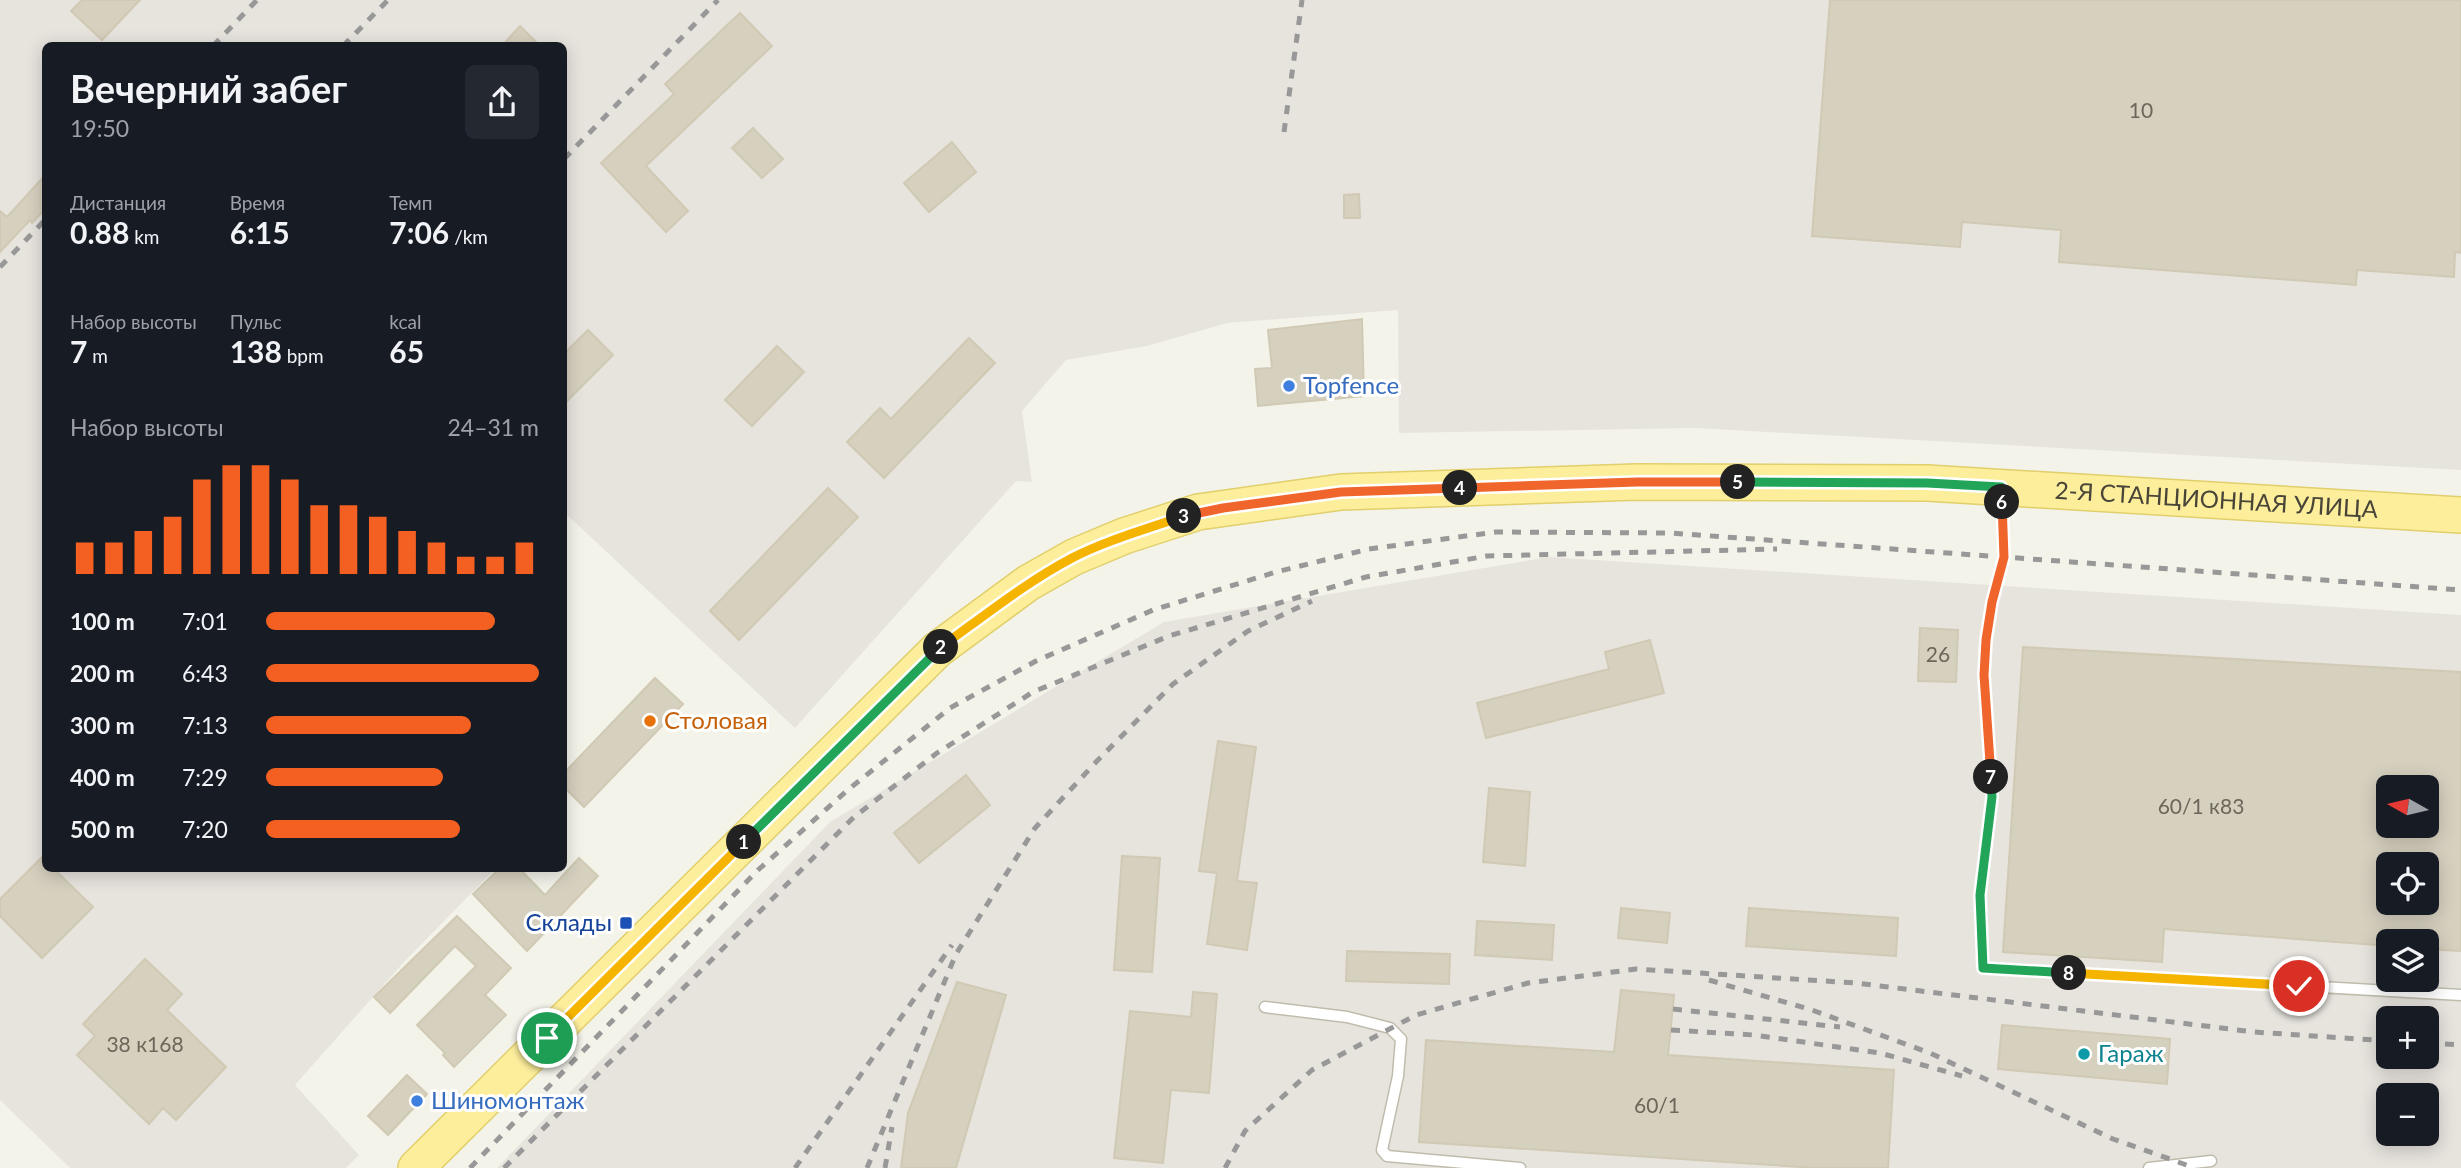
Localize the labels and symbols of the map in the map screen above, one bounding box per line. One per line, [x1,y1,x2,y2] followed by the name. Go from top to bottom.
[2129,97,2153,122] house number: 10
[1303,370,1399,399] place label: Topfence
[1281,378,1297,394] marker: Topfence
[1720,464,1756,500] pin: 5
[1442,470,1478,505] pin: 4
[2054,475,2380,523] street label: 2-Я СТАНЦИОННАЯ УЛИЦА
[1984,484,2020,520] pin: 6
[1166,498,1202,534] pin: 3
[923,630,958,664] pin: 2
[1926,641,1950,666] house number: 26
[664,705,768,734] place label: Столовая
[642,713,658,729] marker: Столовая
[1974,760,2008,794] pin: 7
[2376,775,2440,838] north arrow
[2158,793,2244,818] house number: 60/1 к83
[726,824,762,860] pin: 1
[526,907,612,936] place label: Склады
[618,915,634,931] marker: Склады
[2052,956,2086,990] pin: 8
[2269,956,2329,1016] pin
[517,1008,577,1068] pin
[106,1031,184,1056] house number: 38 к168
[2098,1038,2164,1067] place label: Гараж
[2076,1046,2092,1062] marker: Гараж
[431,1085,585,1114] place label: Шиномонтаж
[1634,1092,1680,1117] house number: 60/1
[409,1093,425,1109] marker: Шиномонтаж

